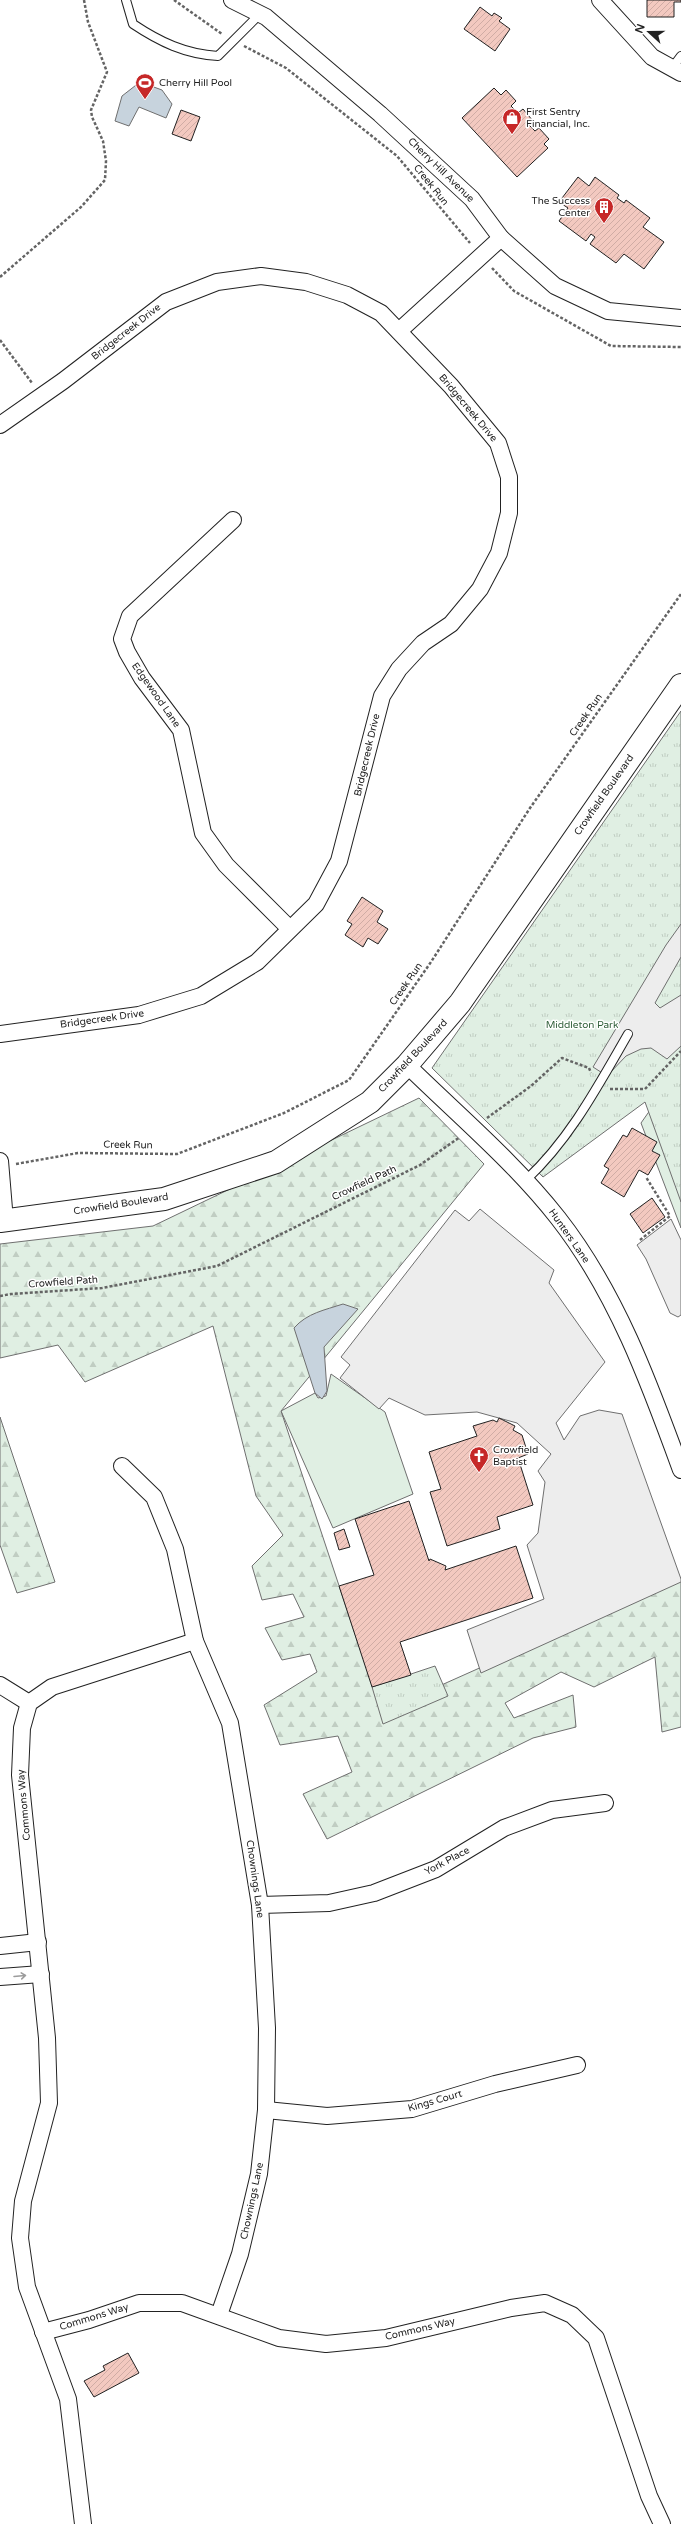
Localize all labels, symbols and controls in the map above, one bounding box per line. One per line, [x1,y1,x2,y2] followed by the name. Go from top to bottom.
[629,12,669,52] north arrow
[632,22,648,35] text: N
[134,72,156,100] sports icon: Cherry Hill Pool
[159,77,232,89] place label: Cherry Hill Pool
[526,106,590,130] place label: First Sentry Financial, Inc.
[501,107,523,135] shop icon: First Sentry Financial, Inc.
[405,135,477,205] street label: Cherry Hill Avenue
[411,162,451,208] street label: Creek Run
[532,195,590,219] place label: The Success Center
[593,196,615,224] building icon: The Success Center
[89,301,163,363] street label: Bridgecreek Drive
[436,372,500,444] street label: Bridgecreek Drive
[129,660,183,730] street label: Edgewood Lane
[567,691,605,739] street label: Creek Run
[352,712,382,798] street label: Bridgecreek Drive
[572,752,636,838] street label: Crowfield Boulevard
[387,960,425,1008] street label: Creek Run
[59,1007,145,1031] street label: Bridgecreek Drive
[376,1017,450,1095] street label: Crowfield Boulevard
[546,1019,619,1031] park label: Middleton Park
[103,1139,153,1151] street label: Creek Run
[330,1163,398,1203] street label: Crowfield Path
[73,1191,169,1217] street label: Crowfield Boulevard
[546,1207,592,1266] street label: Hunters Lane
[28,1274,98,1290] street label: Crowfield Path
[493,1444,538,1468] place label: Crowfield Baptist
[468,1445,490,1473] church icon: Crowfield Baptist
[15,1768,33,1841] street label: Commons Way
[244,1839,266,1919] street label: Chownings Lane
[422,1844,472,1878] street label: York Place
[14,1972,27,1979] one-way arrow
[407,2088,464,2114] street label: Kings Court
[238,2161,266,2241] street label: Chownings Lane
[58,2301,130,2333] street label: Commons Way
[384,2315,457,2343] street label: Commons Way

